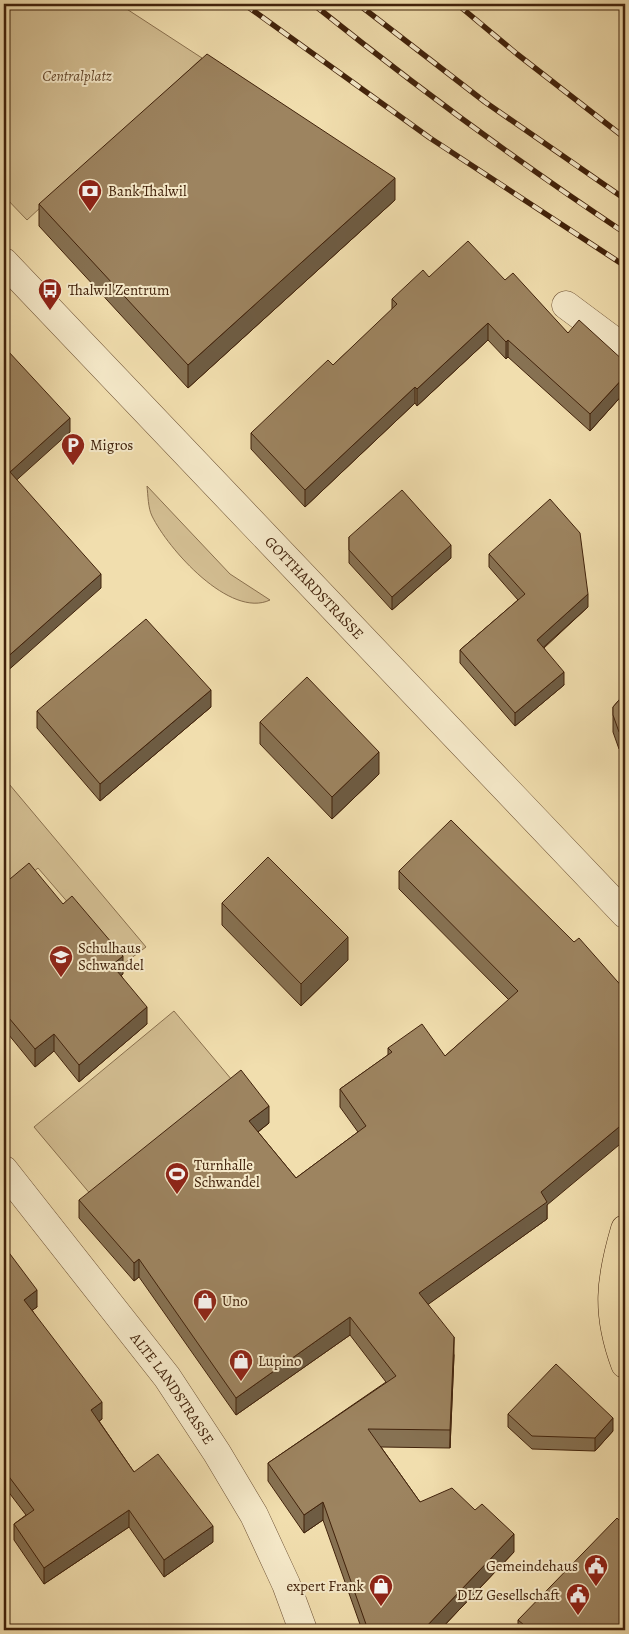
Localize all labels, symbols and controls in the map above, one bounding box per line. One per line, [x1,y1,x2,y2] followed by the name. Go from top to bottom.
[42,66,112,86] park label: Centralplatz
[77,178,103,212] bank icon: Bank Thalwil
[108,181,187,201] place label: Bank Thalwil
[37,277,63,311] bus stop icon: Thalwil Zentrum
[68,280,170,300] place label: Thalwil Zentrum
[60,432,86,466] parking icon: Migros
[90,435,133,455] place label: Migros
[260,532,368,644] street label: GOTTHARDSTRASSE
[78,938,144,975] place label: Schulhaus Schwandel
[48,944,74,978] school or university icon: Schulhaus Schwandel
[194,1155,260,1192] place label: Turnhalle Schwandel
[164,1161,190,1195] sports icon: Turnhalle Schwandel
[192,1288,218,1322] shop icon: Uno
[222,1291,248,1311] place label: Uno
[125,1328,219,1448] street label: ALTE LANDSTRASSE
[228,1348,254,1382] shop icon: Lupino
[258,1351,302,1371] place label: Lupino
[583,1553,609,1587] public building icon: Gemeindehaus
[486,1556,578,1576] place label: Gemeindehaus
[368,1573,394,1607] shop icon: expert Frank
[287,1576,365,1596] place label: expert Frank
[565,1582,591,1616] public building icon: DLZ Gesellschaft
[457,1585,560,1605] place label: DLZ Gesellschaft

